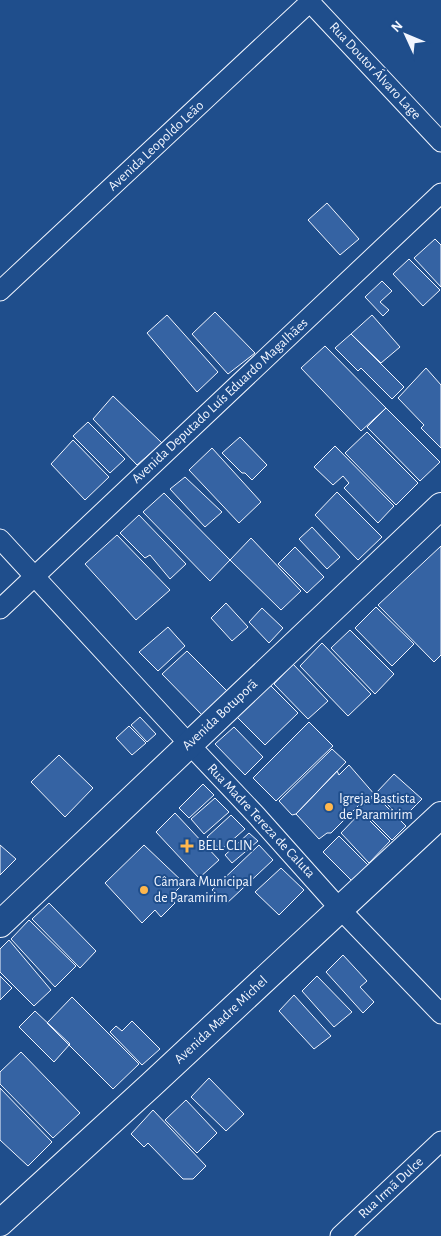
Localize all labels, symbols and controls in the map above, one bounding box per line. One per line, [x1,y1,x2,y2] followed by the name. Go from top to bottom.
[381,10,431,60] north arrow
[327,18,426,122] street label: Rua Doutor Álvaro Lage
[389,18,406,35] text: N
[106,98,207,194] street label: Avenida Leopoldo Leão
[129,316,311,486] street label: Avenida Deputado Luís Eduardo Magalhães
[180,676,261,753] street label: Avenida Botuporã
[205,761,318,881] street label: Rua Madre Tereza de Caluta
[339,792,416,822] place label: Igreja Bastista de Paramirim
[323,801,335,813] marker: Igreja Bastista de Paramirim
[180,839,194,853] marker: BELL CLIN
[198,839,253,853] place label: BELL CLIN
[154,875,253,905] place label: Câmara Municipal de Paramirim
[138,884,150,896] marker: Câmara Municipal de Paramirim
[172,973,270,1067] street label: Avenida Madre Michel
[356,1155,426,1221] street label: Rua Irmã Dulce

